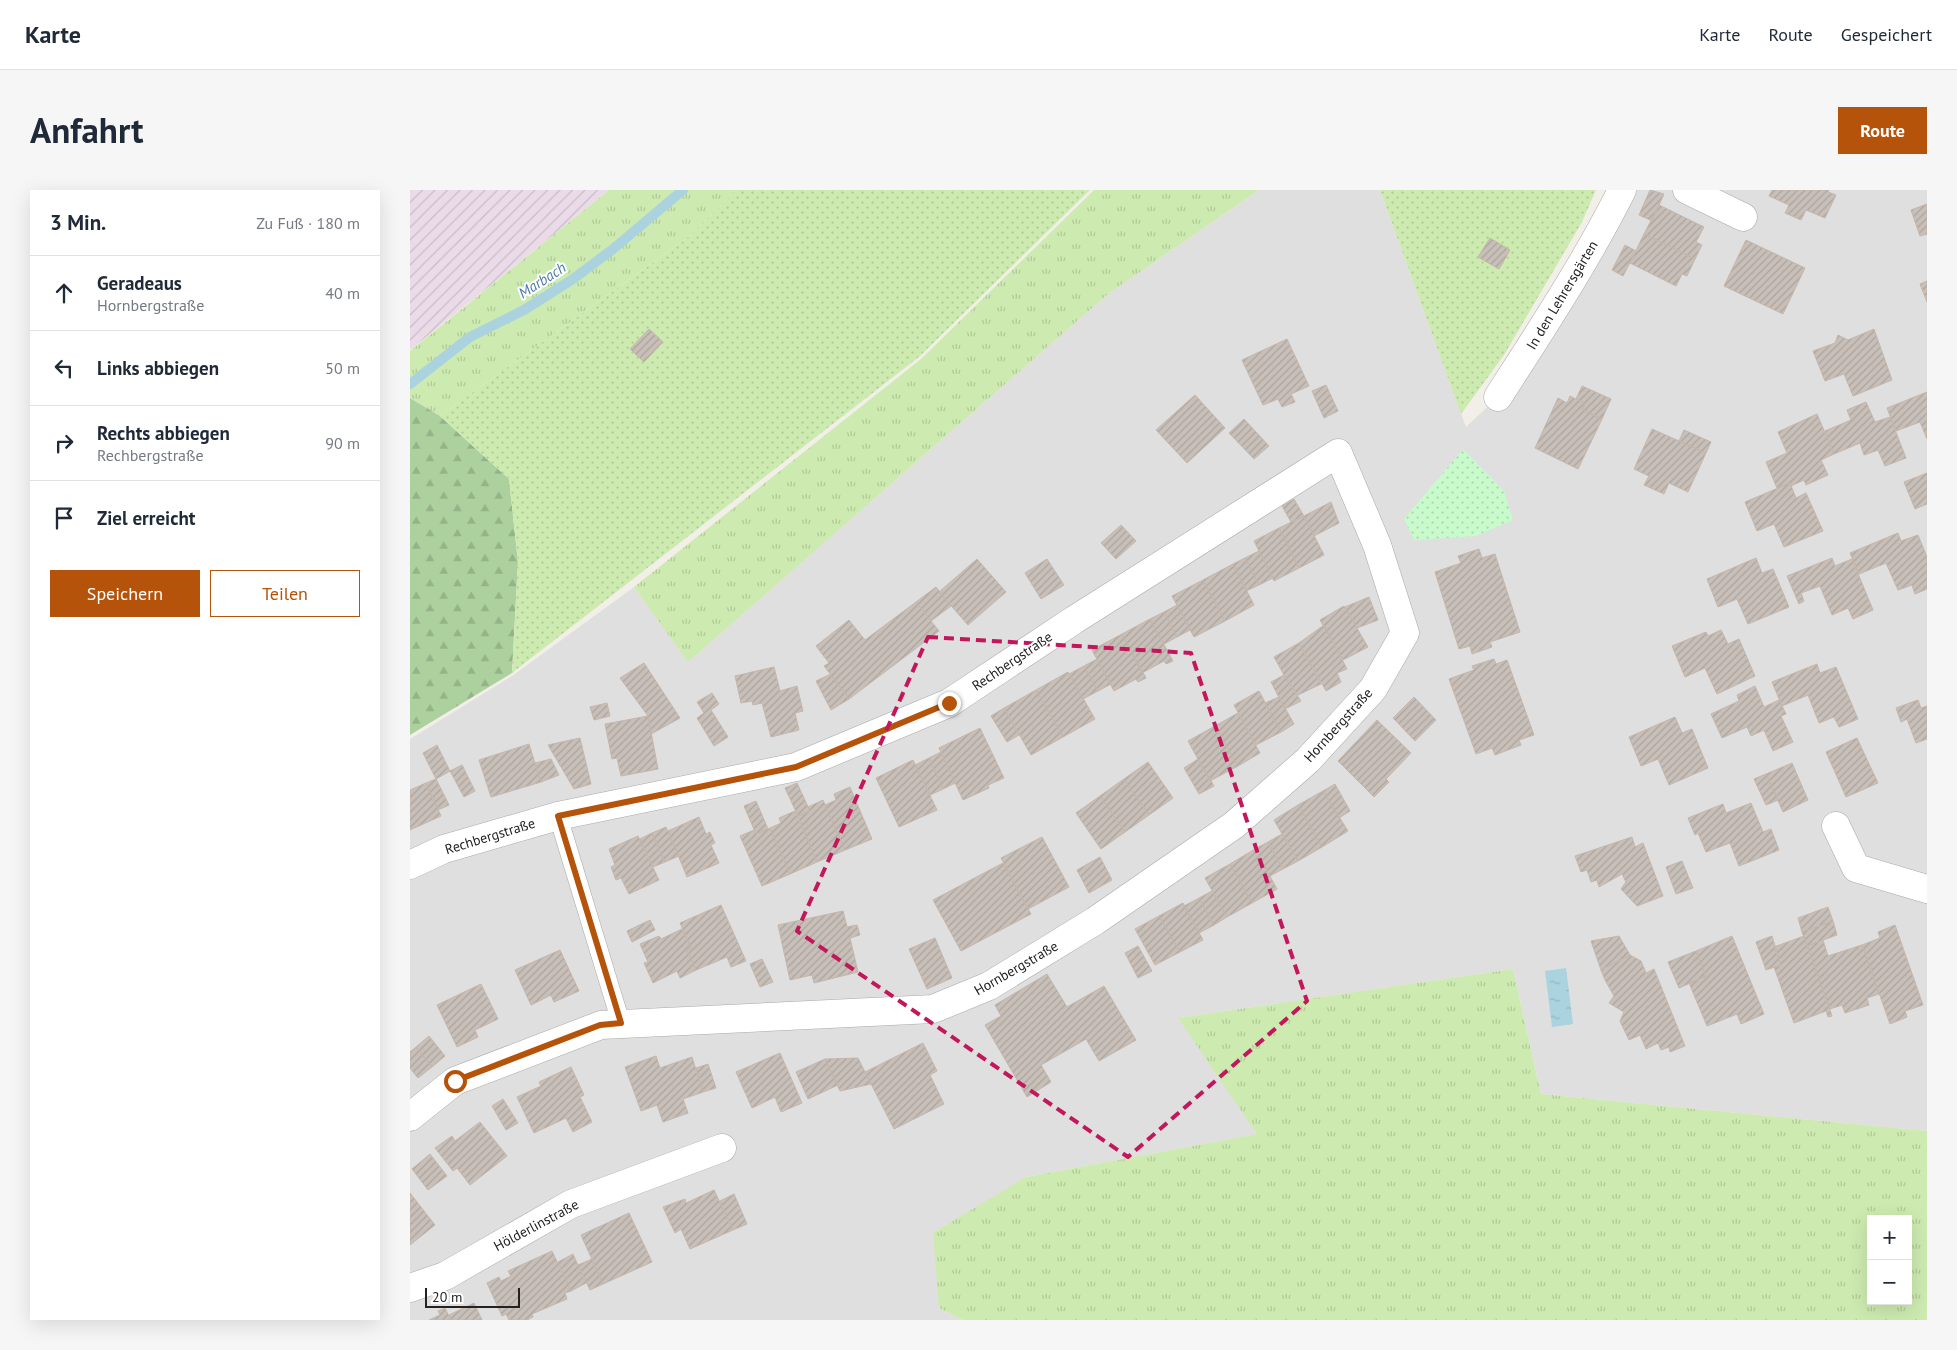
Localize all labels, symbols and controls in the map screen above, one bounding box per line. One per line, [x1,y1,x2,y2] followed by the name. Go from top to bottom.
[25,19,81,50] text: Karte
[1699,23,1740,46] text: Karte
[1768,23,1813,46] text: Route
[1841,23,1932,46] text: Gespeichert
[30,107,143,153] text: Anfahrt
[1838,107,1927,154] button: Route
[50,209,106,236] text: 3 Min.
[256,213,360,233] text: Zu Fuß · 180 m
[1522,237,1602,353] street label: In den Lehrersgärten
[515,258,569,302] water label: Marbach
[97,271,182,295] text: Geradeaus
[50,279,78,307] icon: ahead
[325,283,360,303] text: 40 m
[97,295,204,315] text: Hornbergstraße
[50,354,78,382] icon: left
[97,356,219,380] text: Links abbiegen
[325,358,360,378] text: 50 m
[97,421,230,445] text: Rechts abbiegen
[50,429,78,457] icon: right
[325,433,360,453] text: 90 m
[97,445,204,465] text: Rechbergstraße
[50,504,78,532] icon: arrive
[97,506,195,530] text: Ziel erreicht
[50,570,200,617] button: Speichern
[210,570,360,617] button: Teilen
[968,627,1056,695] street label: Rechbergstraße
[1300,684,1376,766] street label: Hornbergstraße
[938,692,961,715] route end
[443,814,537,858] street label: Rechbergstraße
[971,937,1061,999] street label: Hornbergstraße
[444,1070,467,1093] route start
[490,1195,582,1255] street label: Hölderlinstraße
[1867,1215,1912,1305] map controls
[1867,1215,1912,1260] button: +
[1867,1260,1912,1305] button: −
[425,1285,520,1308] scale bar
[432,1288,462,1306] text: 20 m

